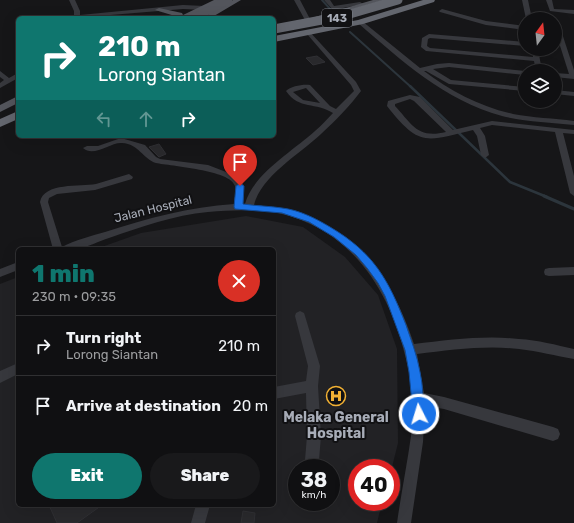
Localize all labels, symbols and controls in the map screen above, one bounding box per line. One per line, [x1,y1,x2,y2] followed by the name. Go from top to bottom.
[322,9,352,27] road number: 143
[518,12,562,56] north arrow
[518,12,562,108] map controls
[98,30,181,63] text: 210 m
[32,32,84,84] icon: right
[98,64,225,86] text: Lorong Siantan
[518,64,562,108] button: layers
[93,108,115,130] icon: left
[135,108,157,130] icon: ahead
[177,108,199,130] icon: right
[223,145,257,186] pin
[229,151,251,173] icon: arrive
[113,193,193,225] street label: Jalan Hospital
[32,260,95,288] text: 1 min
[218,260,260,302] button: close
[32,289,116,304] text: 230 m · 09:35
[66,329,141,347] text: Turn right
[32,335,54,357] icon: right
[218,337,260,355] text: 210 m
[66,347,158,362] text: Lorong Siantan
[325,385,347,407] hospital icon: Melaka General Hospital
[398,393,440,435] position arrow
[32,395,54,417] icon: arrive
[66,397,221,415] text: Arrive at destination
[233,397,268,415] text: 20 m
[283,409,389,442] place label: Melaka General Hospital
[32,453,142,499] button: Exit
[150,453,260,499] button: Share
[348,459,400,511] speed limit sign: 40
[301,468,327,492] text: 38
[302,489,326,501] text: km/h

